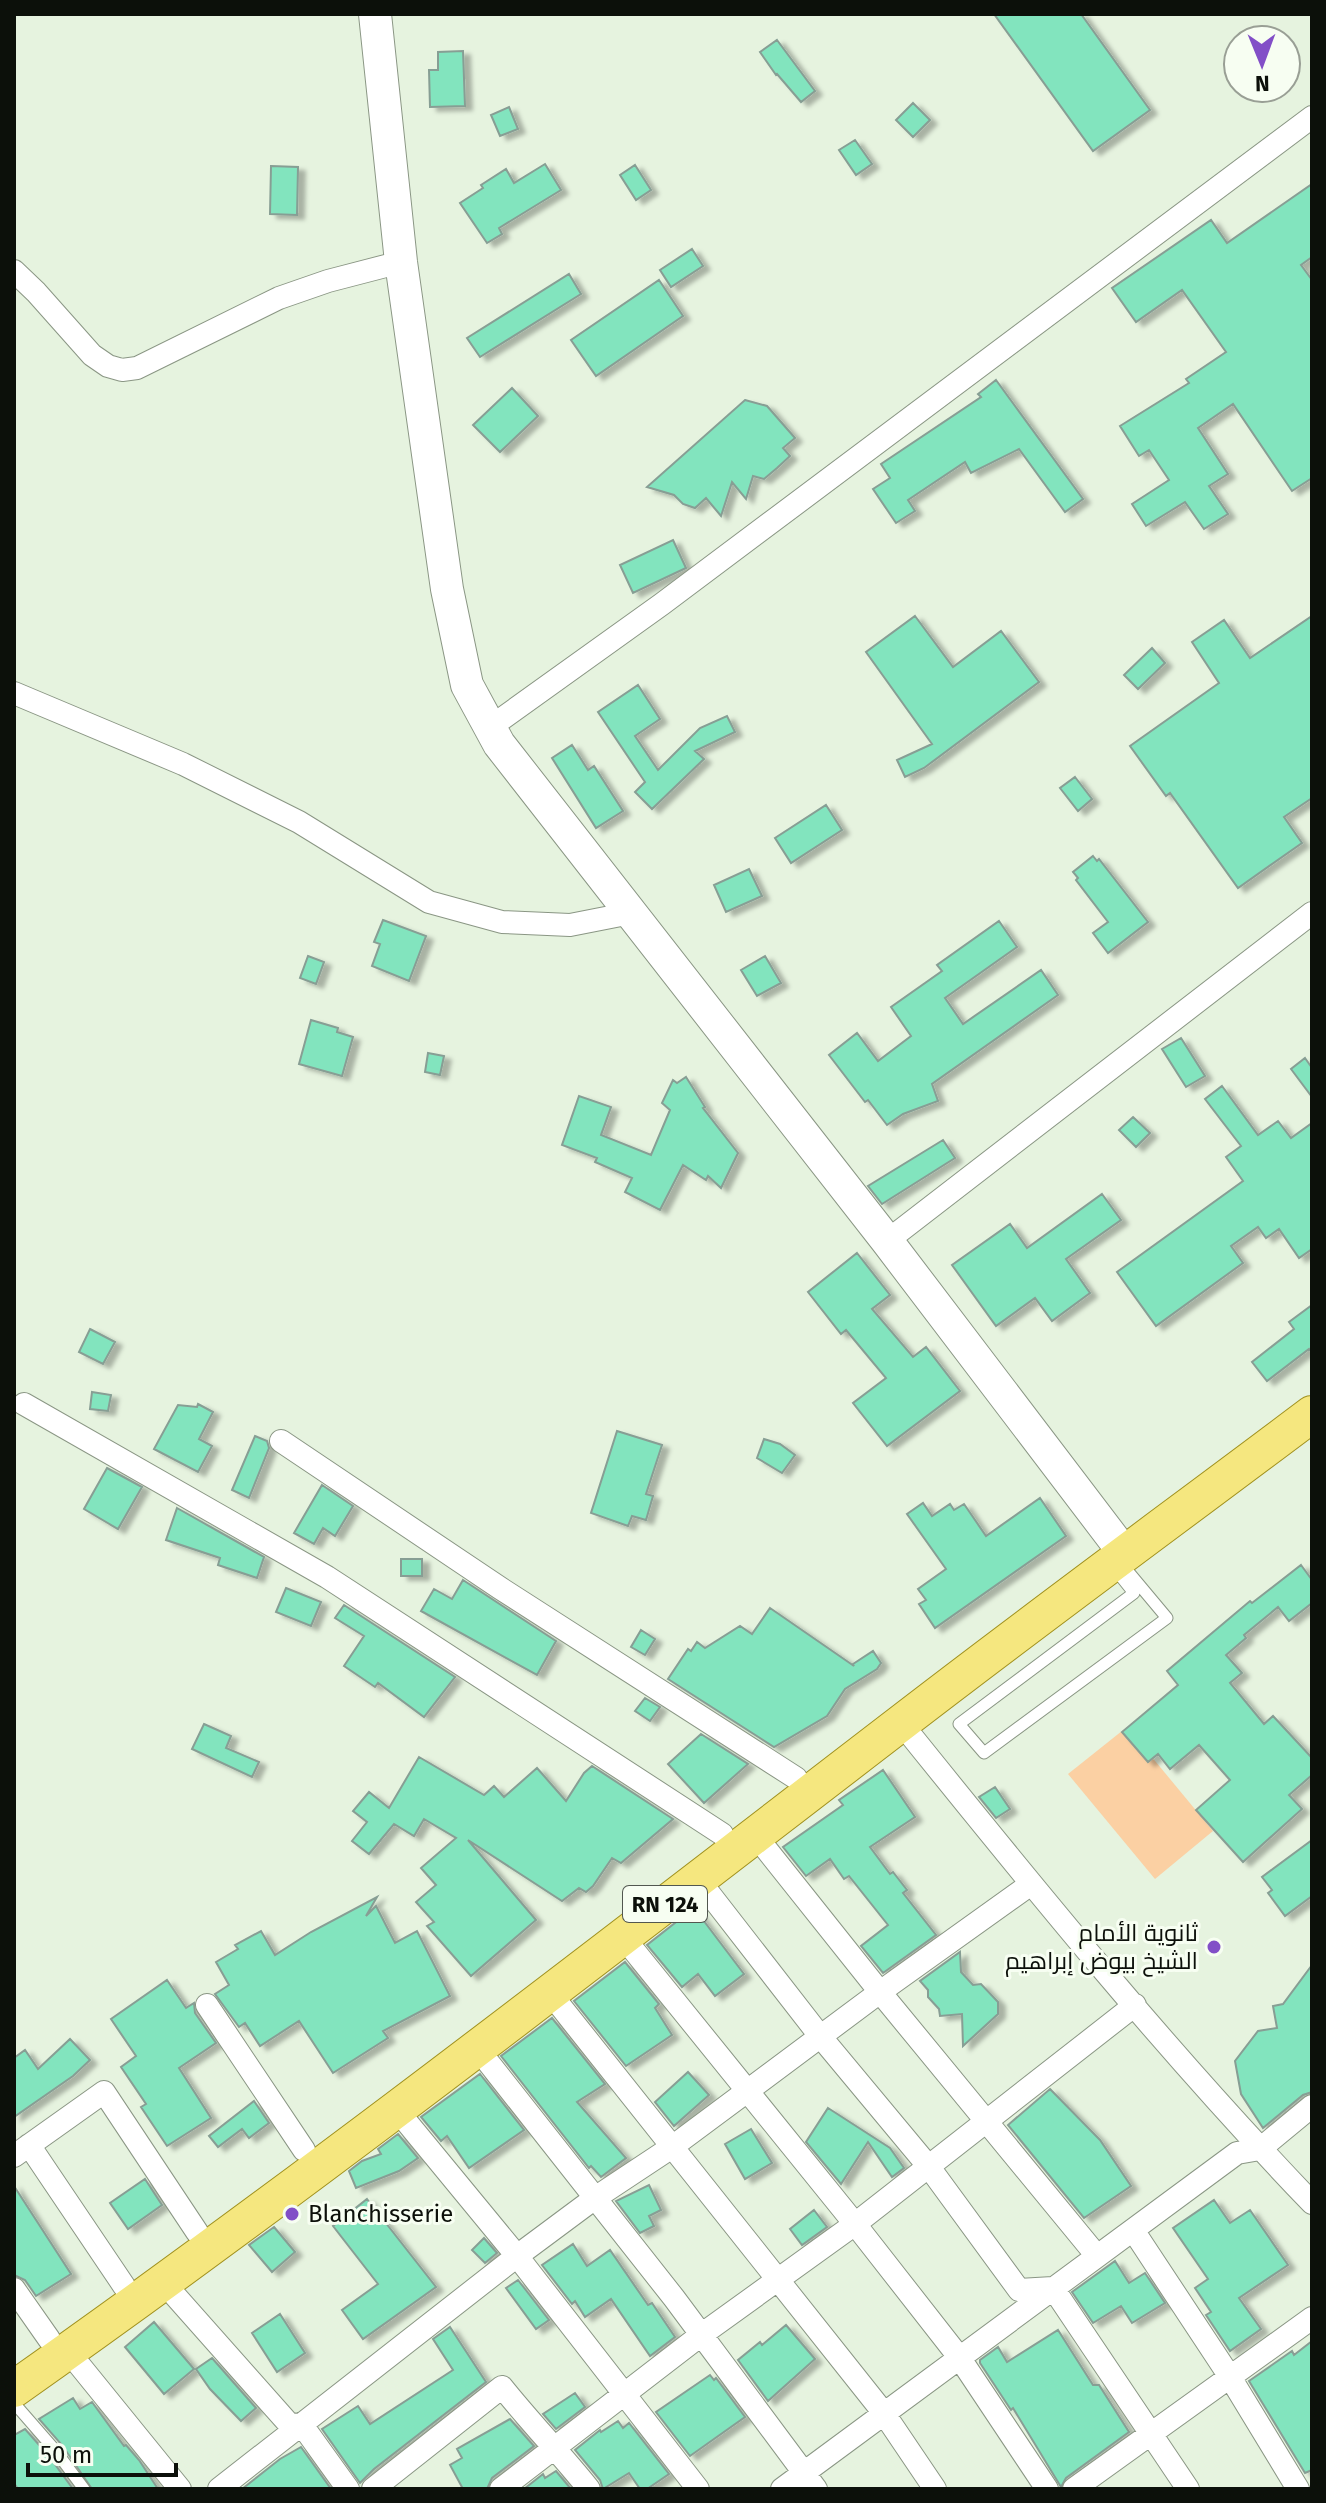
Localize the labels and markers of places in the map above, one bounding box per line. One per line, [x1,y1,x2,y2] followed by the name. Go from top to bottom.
[1005,1919,1199,1977] place label: ثانوية الأمام الشيخ بيوض إبراهيم
[1205,1938,1223,1956] marker: ثانوية الأمام الشيخ بيوض إبراهيم
[308,2200,453,2228] place label: Blanchisserie
[283,2205,301,2223] marker: Blanchisserie

